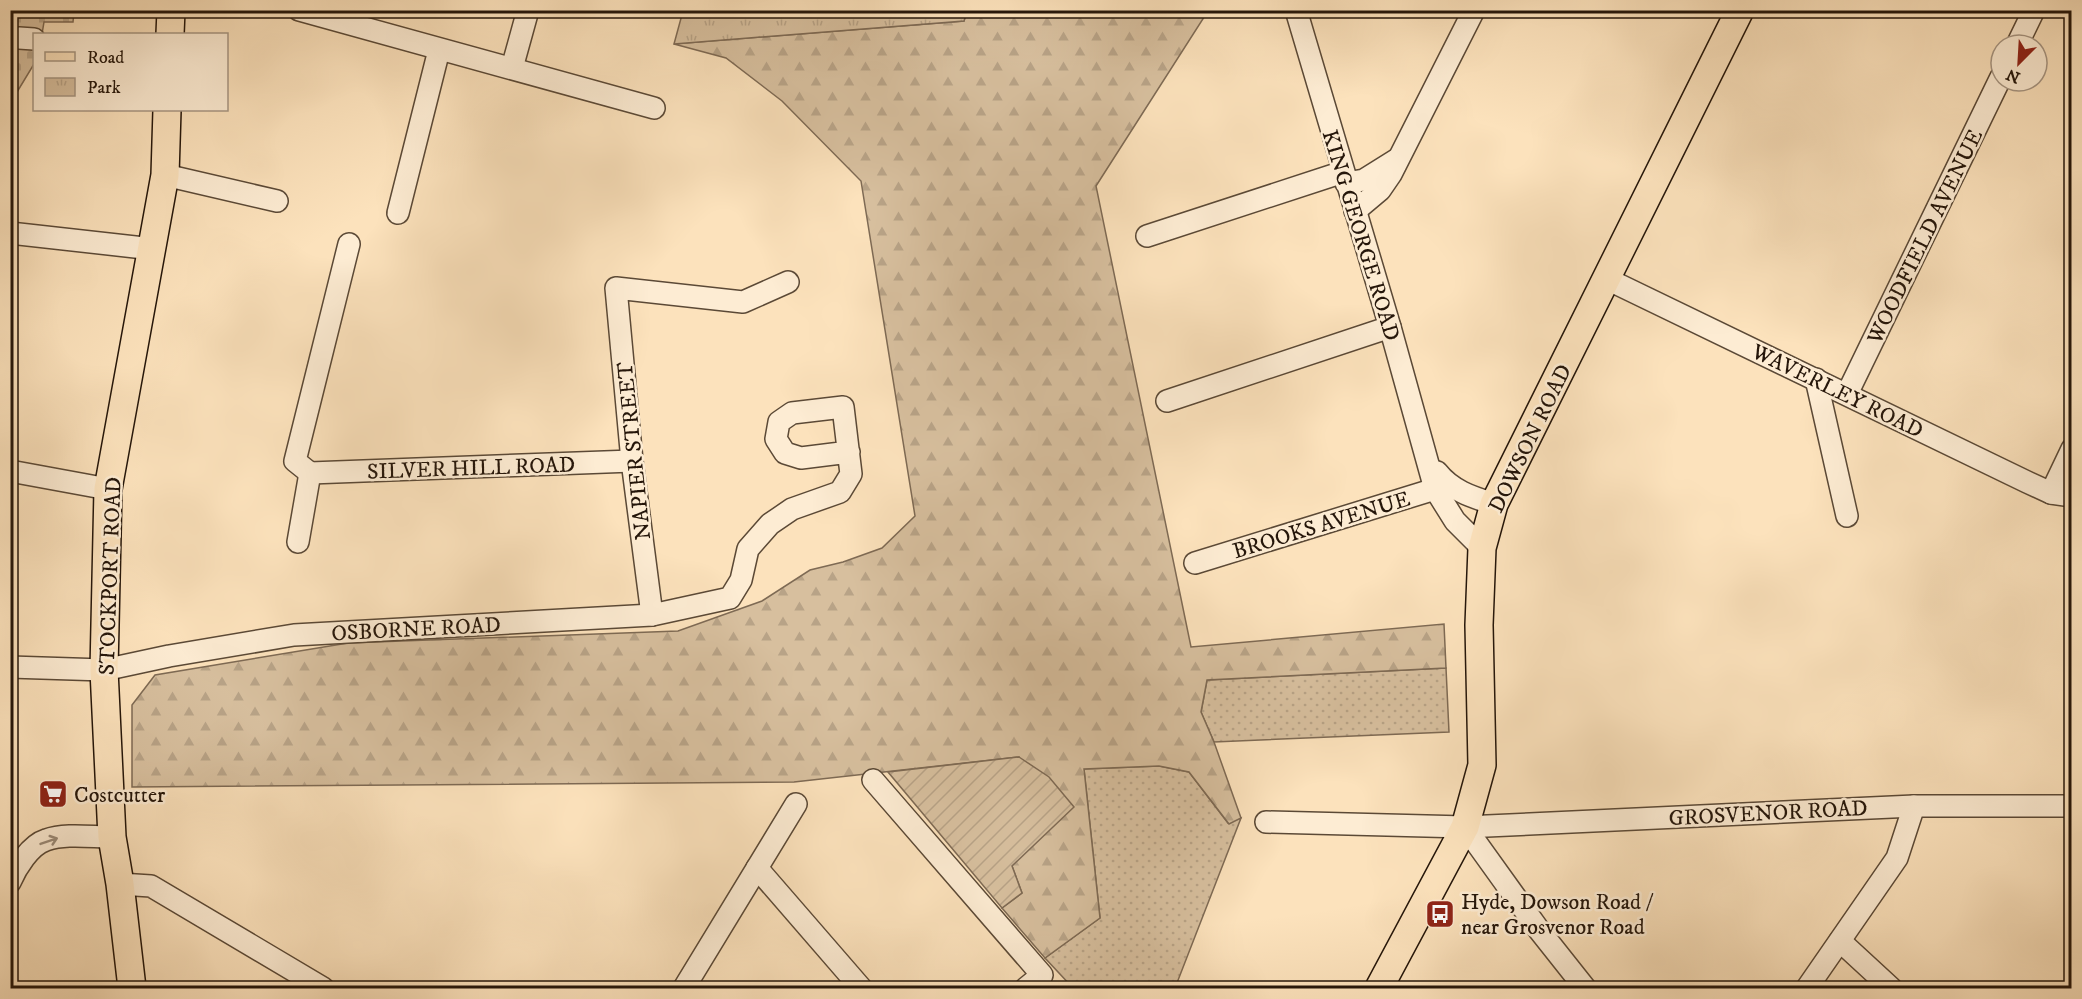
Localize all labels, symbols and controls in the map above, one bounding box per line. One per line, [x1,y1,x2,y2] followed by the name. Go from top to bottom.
[33,33,228,111] legend
[1989,33,2049,93] north arrow
[87,47,124,69] text: Road
[2003,64,2023,88] text: N
[87,77,121,99] text: Park
[1861,125,1989,349] street label: WOODFIELD AVENUE
[1316,127,1406,344] street label: KING GEORGE ROAD
[1746,338,1927,445] street label: WAVERLEY ROAD
[612,360,657,541] street label: NAPIER STREET
[1483,360,1578,517] street label: DOWSON ROAD
[367,451,576,486] street label: SILVER HILL ROAD
[94,476,127,676] street label: STOCKPORT ROAD
[1229,486,1413,565] street label: BROOKS AVENUE
[331,612,502,647] street label: OSBORNE ROAD
[37,778,69,810] supermarket icon: Costcutter
[74,782,166,809] place label: Costcutter
[1668,795,1868,832] street label: GROSVENOR ROAD
[39,835,57,846] one-way arrow
[1461,889,1654,941] place label: Hyde, Dowson Road / near Grosvenor Road
[1424,898,1456,930] bus stop icon: Hyde, Dowson Road / near Grosvenor Road

